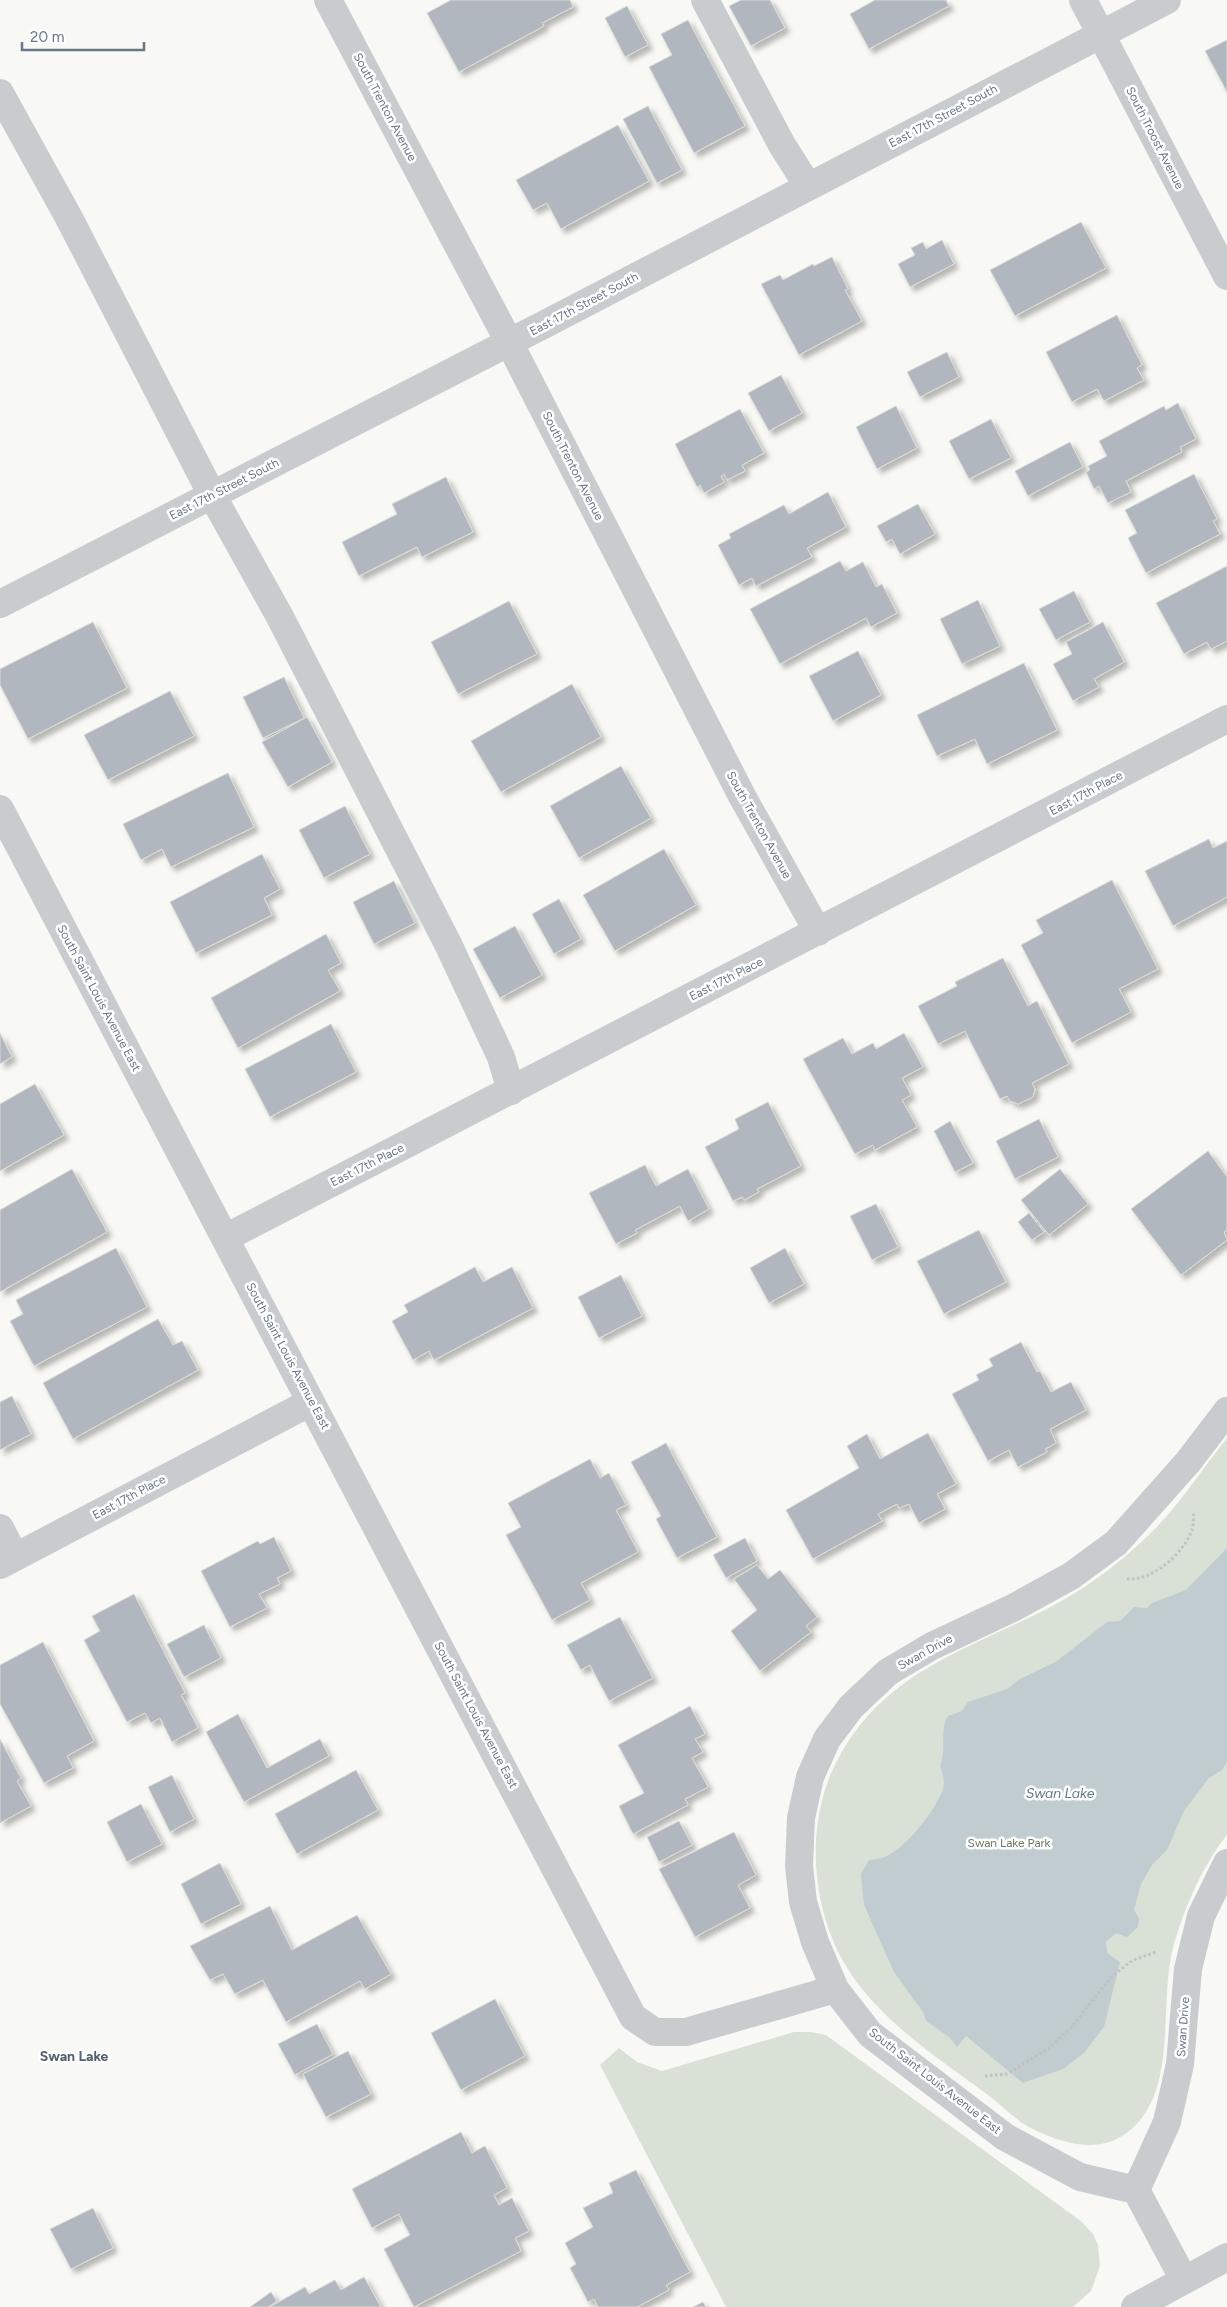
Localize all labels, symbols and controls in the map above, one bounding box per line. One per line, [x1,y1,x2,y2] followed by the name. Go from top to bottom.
[22,20,145,52] scale bar
[30,28,64,46] text: 20 m
[351,51,420,164] street label: South Trenton Avenue
[886,81,1000,151] street label: East 17th Street South
[1123,85,1187,192] street label: South Troost Avenue
[527,269,641,339] street label: East 17th Street South
[539,409,607,523] street label: South Trenton Avenue
[167,455,281,523] street label: East 17th Street South
[1047,768,1125,818] street label: East 17th Place
[724,769,794,881] street label: South Trenton Avenue
[54,922,144,1074] street label: South Saint Louis Avenue East
[687,954,766,1004] street label: East 17th Place
[328,1140,407,1190] street label: East 17th Place
[243,1280,333,1432] street label: South Saint Louis Avenue East
[90,1472,168,1522] street label: East 17th Place
[895,1631,955,1673] street label: Swan Drive
[431,1639,521,1791] street label: South Saint Louis Avenue East
[1026,1785,1095,1802] water label: Swan Lake
[968,1836,1051,1850] park label: Swan Lake Park
[1174,1996,1192,2058] street label: Swan Drive
[866,2025,1004,2137] street label: South Saint Louis Avenue East
[40,2048,109,2065] district label: Swan Lake

